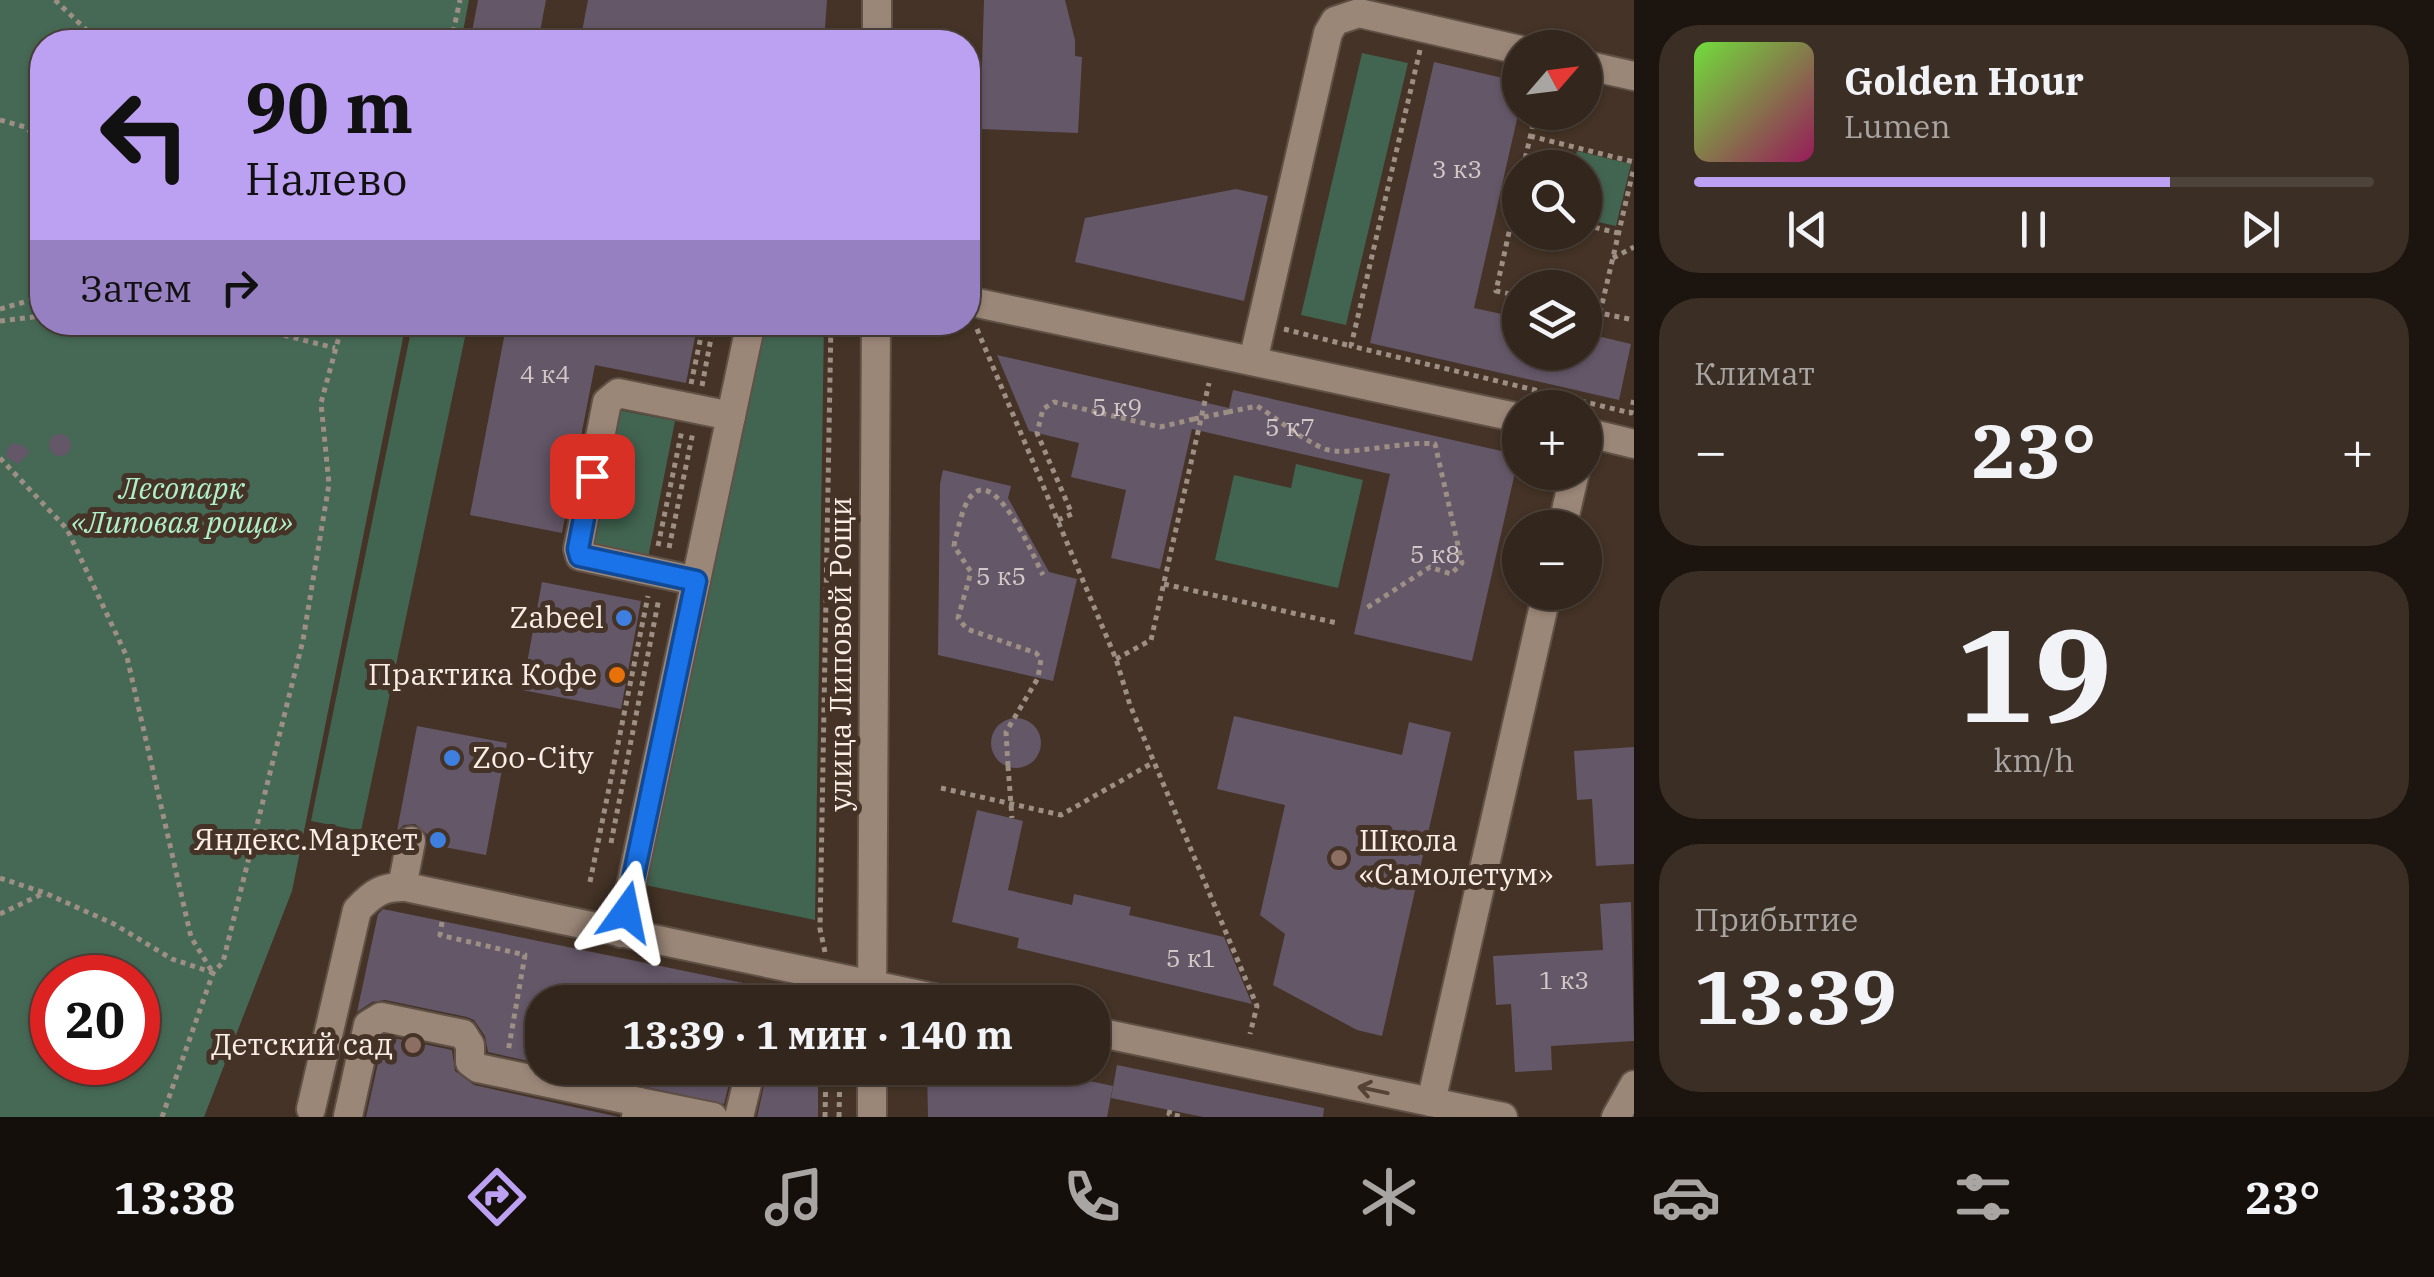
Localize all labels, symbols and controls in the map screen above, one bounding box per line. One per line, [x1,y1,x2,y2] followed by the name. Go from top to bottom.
[1502,30,1602,130] north arrow
[1502,30,1602,610] map controls
[1844,56,2084,105] text: Golden Hour
[245,61,413,152] text: 90 m
[80,70,210,200] icon: left
[1844,105,1951,147] text: Lumen
[245,149,407,207] text: Налево
[1502,150,1602,250] button: search
[1432,152,1482,185] house number: 3 к3
[1780,202,1835,257] icon: previous
[2006,202,2061,257] icon: pause
[2233,202,2288,257] icon: next
[212,260,267,315] icon: right
[80,263,192,312] text: Затем
[1502,270,1602,370] button: layers
[1694,352,1815,394] text: Климат
[520,357,570,390] house number: 4 к4
[1092,390,1142,423] house number: 5 к9
[1502,390,1602,490] button: +
[1971,401,2097,499] text: 23°
[1265,410,1315,443] house number: 5 к7
[1694,415,1727,486] text: −
[2341,415,2374,486] text: +
[550,434,635,519] pin
[565,449,620,504] icon: arrive
[71,468,293,541] park label: Лесопарк «Липовая роща»
[820,497,859,811] street label: улица Липовой Рощи
[1502,510,1602,610] button: −
[1410,537,1460,570] house number: 5 к8
[976,559,1026,592] house number: 5 к5
[1956,589,2112,758] text: 19
[509,597,604,636] place label: Zabeel
[613,607,635,629] marker: Zabeel
[368,654,597,693] place label: Практика Кофе
[606,664,628,686] marker: Практика Кофе
[472,737,594,776] place label: Zoo-City
[1994,739,2074,781] text: km/h
[441,747,463,769] marker: Zoo-City
[194,819,418,858] place label: Яндекс.Маркет
[1359,820,1553,893] place label: Школа «Самолетум»
[427,829,449,851] marker: Яндекс.Маркет
[1328,847,1350,869] marker: Школа «Самолетум»
[574,860,678,964] position arrow
[1694,898,1858,940] text: Прибытие
[1166,941,1216,974] house number: 5 к1
[1694,947,1897,1045] text: 13:39
[30,955,160,1085] speed limit sign: 20
[1539,963,1589,996] house number: 1 к3
[622,1010,1013,1059] text: 13:39 · 1 мин · 140 m
[211,1024,393,1063] place label: Детский сад
[402,1034,424,1056] marker: Детский сад
[1358,1080,1390,1098] one-way arrow
[462,1162,532,1232] icon: directions
[759,1162,829,1232] icon: music
[1057,1162,1127,1232] icon: phone
[1354,1162,1424,1232] icon: climate
[1651,1162,1721,1232] icon: car
[1948,1162,2018,1232] icon: filters
[114,1168,235,1226] text: 13:38
[2245,1168,2320,1226] text: 23°

